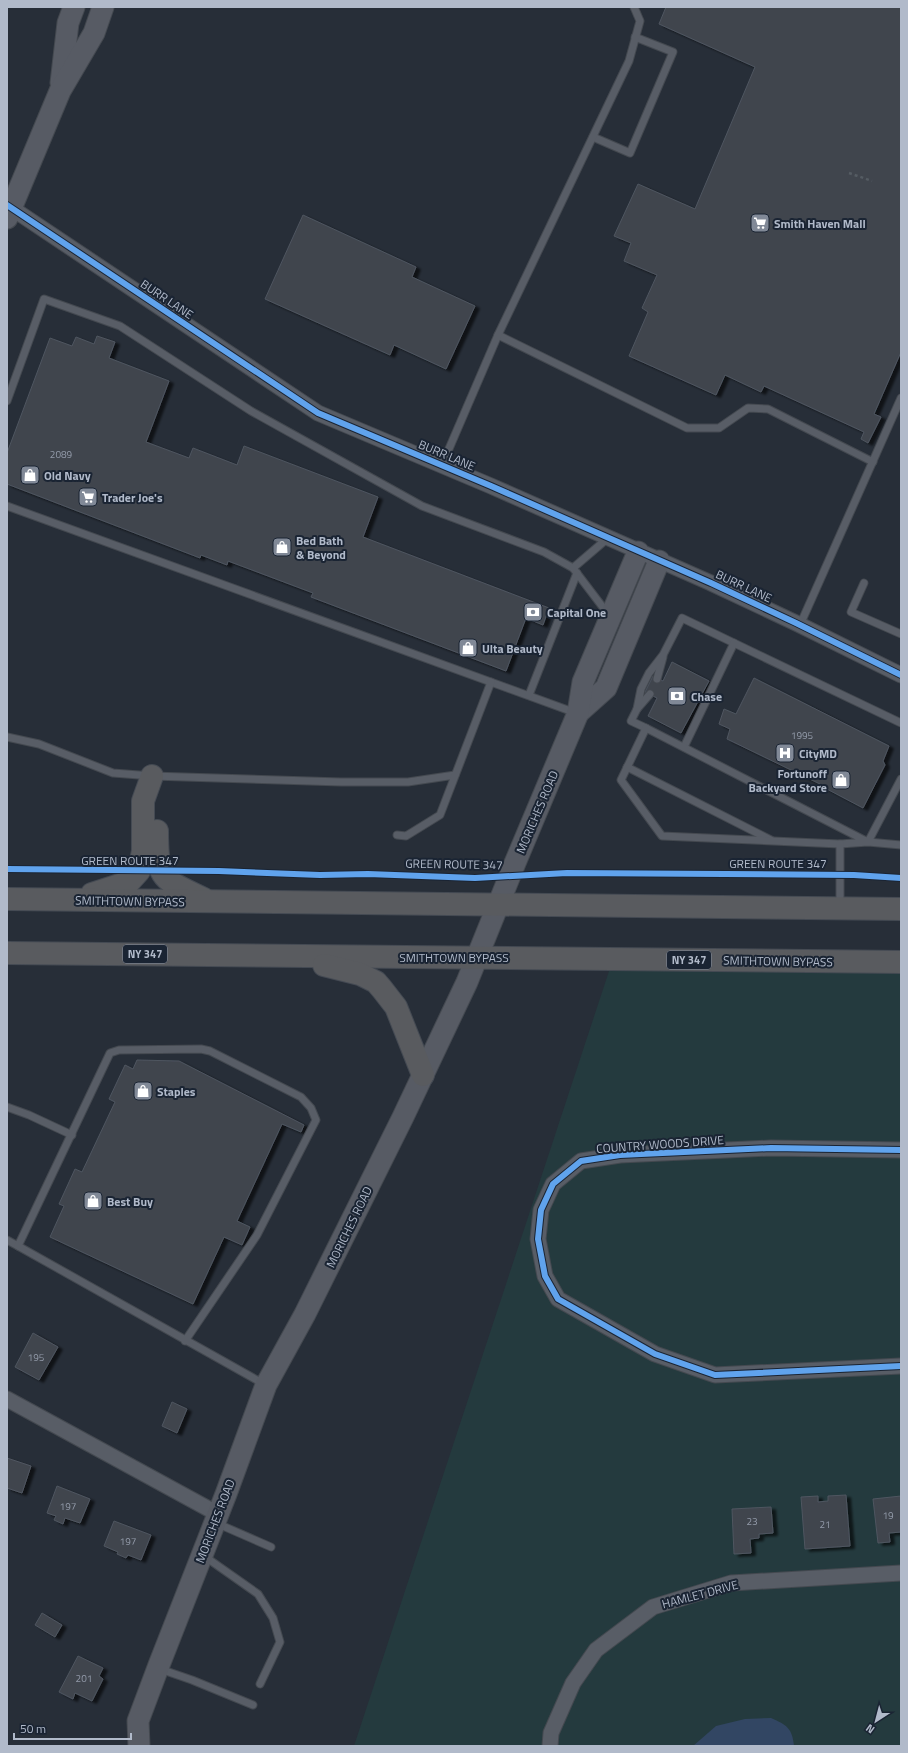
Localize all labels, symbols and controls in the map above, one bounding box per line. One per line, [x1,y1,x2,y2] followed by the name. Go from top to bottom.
[749,212,771,234] supermarket icon: Smith Haven Mall
[774,214,866,233] place label: Smith Haven Mall
[137,274,198,324] street label: BURR LANE
[416,434,479,476] street label: BURR LANE
[50,447,73,462] house number: 2089
[19,464,41,486] shop icon: Old Navy
[44,466,91,485] place label: Old Navy
[77,486,99,508] supermarket icon: Trader Joe's
[102,488,163,507] place label: Trader Joe's
[296,531,346,564] place label: Bed Bath & Beyond
[271,536,293,558] shop icon: Bed Bath & Beyond
[713,565,776,607] street label: BURR LANE
[522,601,544,623] bank icon: Capital One
[547,603,606,622] place label: Capital One
[457,637,479,659] shop icon: Ulta Beauty
[482,639,543,658] place label: Ulta Beauty
[666,685,688,707] bank icon: Chase
[691,687,722,706] place label: Chase
[791,728,814,743] house number: 1995
[774,742,796,764] hospital icon: CityMD
[799,744,837,763] place label: CityMD
[748,764,828,797] place label: Fortunoff Backyard Store
[511,767,563,857] street label: MORICHES ROAD
[830,769,852,791] shop icon: Fortunoff Backyard Store
[81,851,179,870] street label: GREEN ROUTE 347
[405,854,503,874] street label: GREEN ROUTE 347
[729,854,827,873] street label: GREEN ROUTE 347
[75,891,185,911] street label: SMITHTOWN BYPASS
[123,945,167,963] road number: NY 347
[399,948,509,967] street label: SMITHTOWN BYPASS
[667,951,711,969] road number: NY 347
[723,951,833,971] street label: SMITHTOWN BYPASS
[132,1080,154,1102] shop icon: Staples
[157,1082,196,1101] place label: Staples
[596,1130,725,1158] street label: COUNTRY WOODS DRIVE
[321,1183,377,1271] street label: MORICHES ROAD
[82,1190,104,1212] shop icon: Best Buy
[107,1192,153,1211] place label: Best Buy
[28,1350,45,1365] house number: 195
[190,1476,240,1566] street label: MORICHES ROAD
[60,1499,76,1514] house number: 197
[882,1508,894,1523] house number: 19
[746,1514,758,1529] house number: 23
[819,1517,831,1532] house number: 21
[120,1534,136,1549] house number: 197
[660,1575,741,1613] street label: HAMLET DRIVE
[76,1671,92,1686] house number: 201
[856,1701,896,1741] north arrow
[14,1715,131,1741] scale bar
[20,1719,46,1738] text: 50 m
[862,1720,878,1738] text: N

